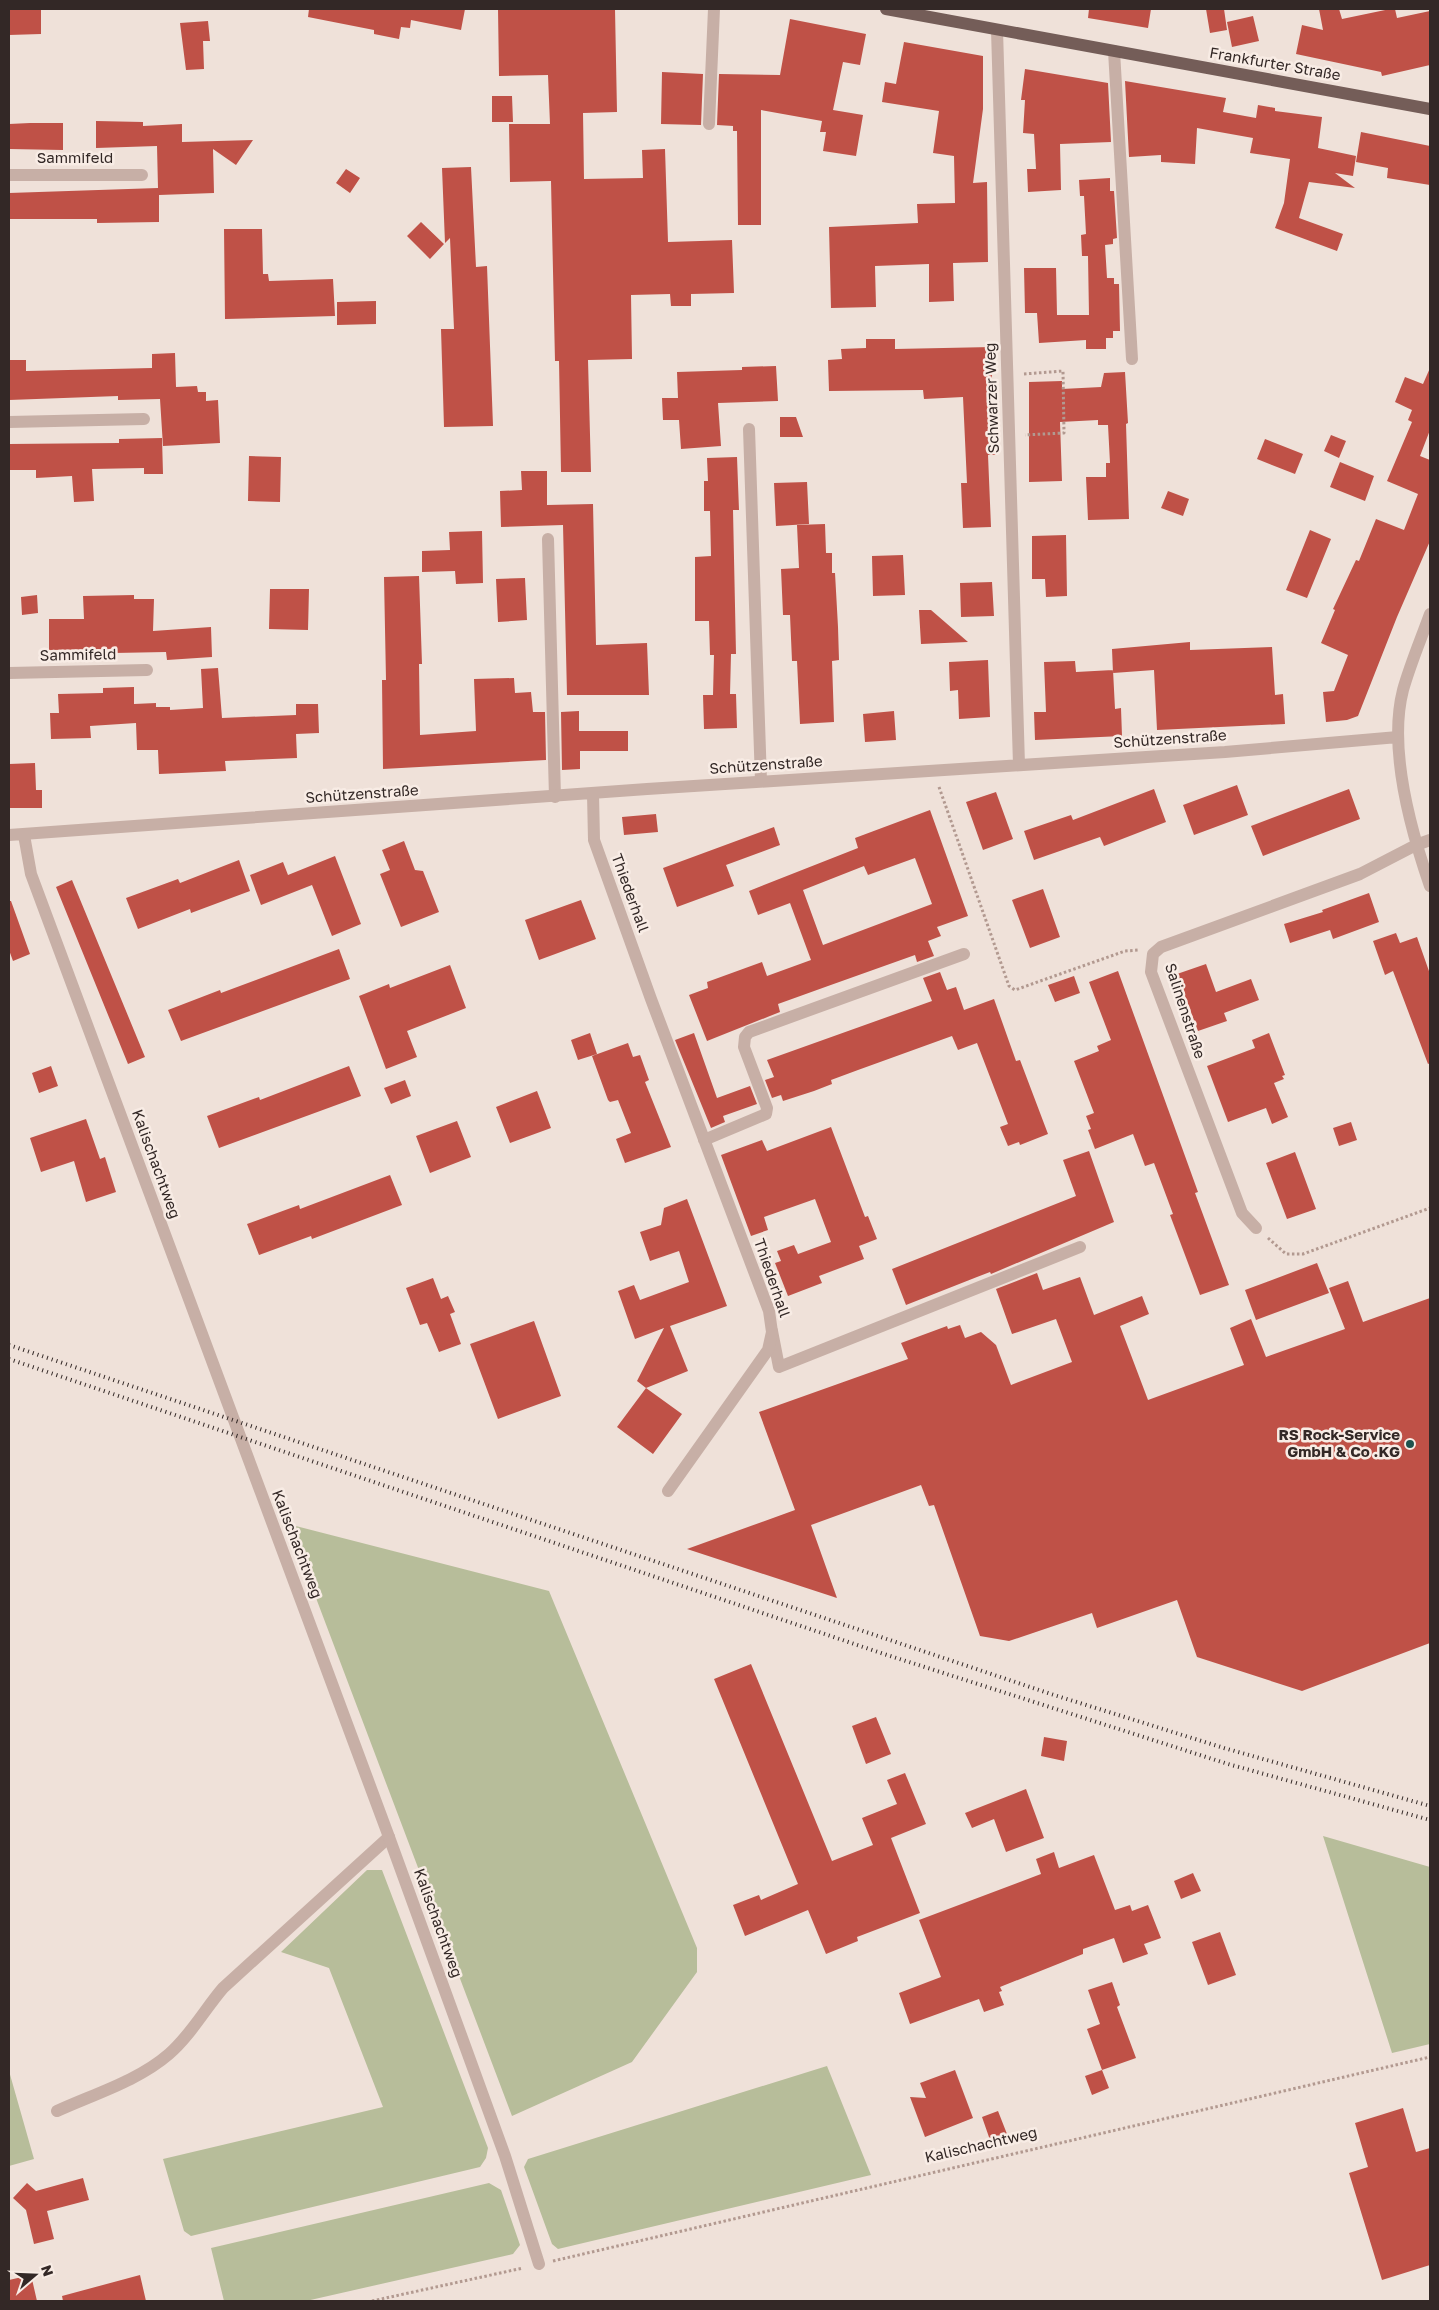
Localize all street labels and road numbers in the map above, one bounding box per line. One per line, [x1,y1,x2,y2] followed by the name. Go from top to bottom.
[1208,43,1342,83] street label: Frankfurter Straße
[37,148,113,166] street label: Sammifeld
[980,342,1002,454] street label: Schwarzer Weg
[40,644,116,664] street label: Sammifeld
[1113,725,1227,751] street label: Schützenstraße
[709,751,823,777] street label: Schützenstraße
[305,780,419,806] street label: Schützenstraße
[608,851,654,935] street label: Thiederhall
[1162,961,1210,1061] street label: Salinenstraße
[129,1107,185,1221] street label: Kalischachtweg
[751,1236,795,1320] street label: Thiederhall
[269,1487,327,1600] street label: Kalischachtweg
[411,1866,467,1980] street label: Kalischachtweg
[923,2122,1039,2166] street label: Kalischachtweg

